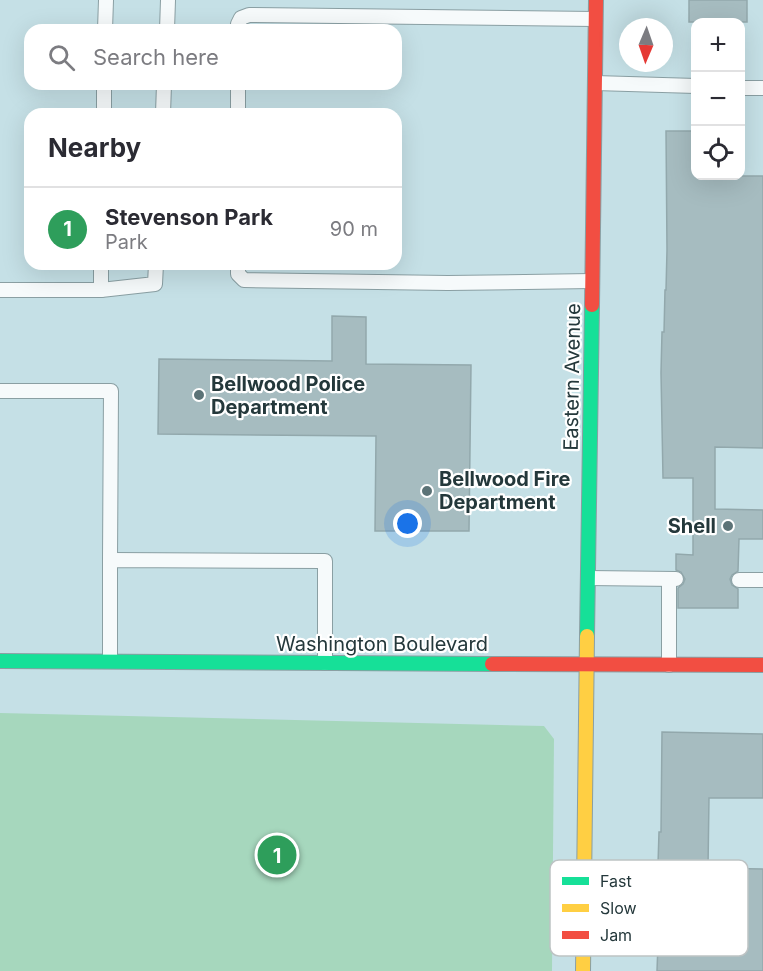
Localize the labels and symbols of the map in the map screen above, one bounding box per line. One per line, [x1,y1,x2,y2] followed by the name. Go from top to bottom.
[619,18,673,72] north arrow
[559,303,585,451] street label: Eastern Avenue
[211,372,365,419] place label: Bellwood Police Department
[192,388,206,402] marker: Bellwood Police Department
[439,467,570,514] place label: Bellwood Fire Department
[420,484,434,498] marker: Bellwood Fire Department
[393,509,422,538] your location
[668,514,716,538] place label: Shell
[721,519,735,533] marker: Shell
[276,632,488,656] street label: Washington Boulevard
[258,832,296,878] pin: 1
[550,860,748,956] legend
[600,871,632,891] text: Fast
[600,898,637,918] text: Slow
[600,925,632,945] text: Jam

